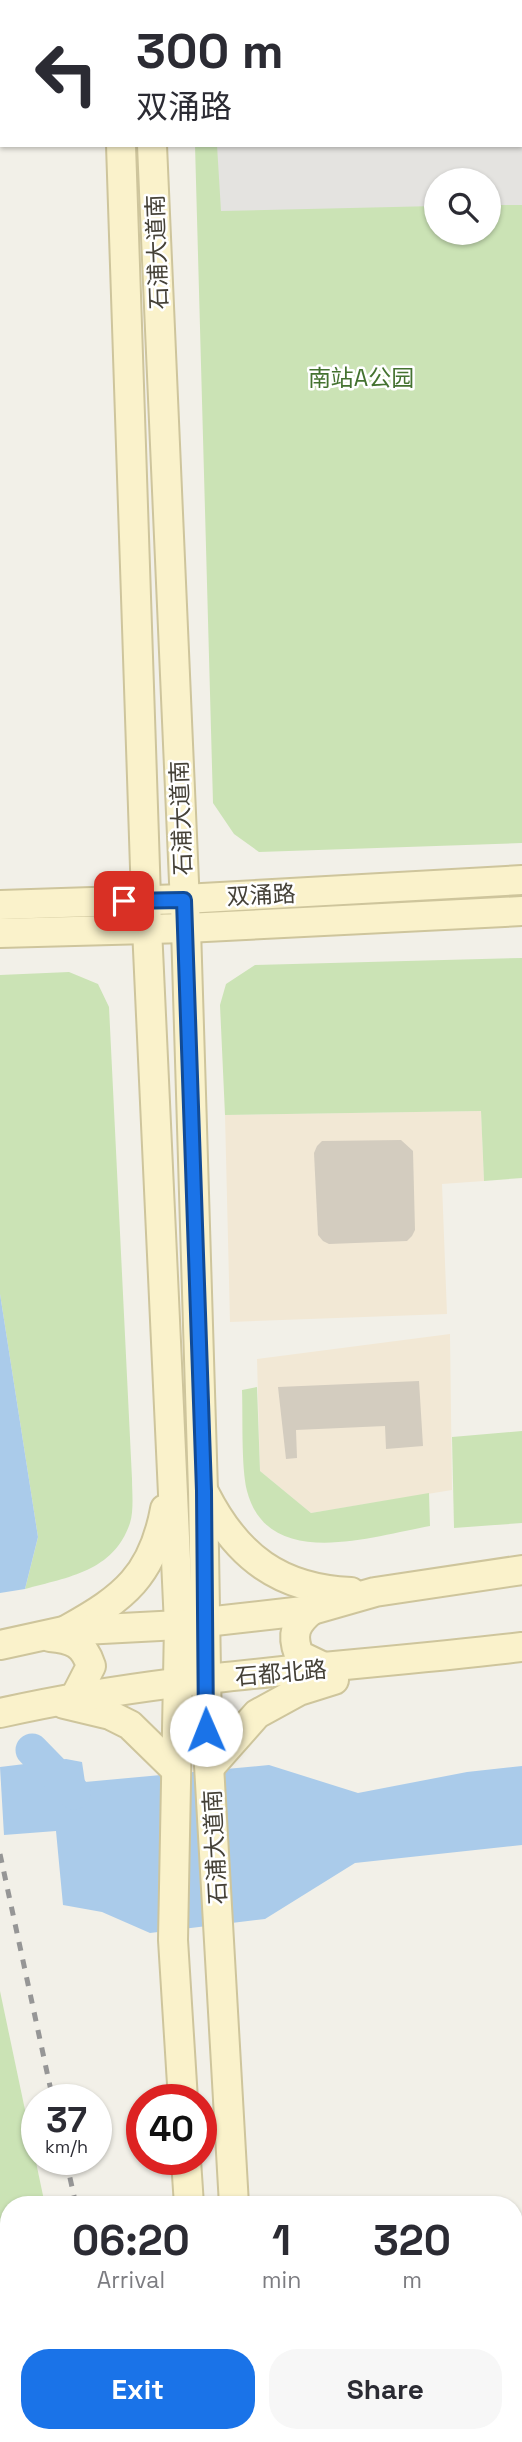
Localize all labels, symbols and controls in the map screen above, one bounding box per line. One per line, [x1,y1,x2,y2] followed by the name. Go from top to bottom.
[136,20,284,82] text: 300 m
[21,28,112,119] icon: left
[136,87,232,127] text: 双涌路
[424,168,501,245] map controls
[424,168,501,245] button: search
[140,194,174,310] street label: 石浦大道南
[308,363,414,393] park label: 南站A公园
[164,760,198,876] street label: 石浦大道南
[94,871,154,931] pin
[226,878,296,912] street label: 双涌路
[105,882,143,920] icon: arrive
[234,1654,328,1692] street label: 石都北路
[169,1693,243,1767] position arrow
[197,1789,233,1905] street label: 石浦大道南
[126,2084,217,2175] speed limit sign: 40
[46,2098,87,2142] text: 37
[45,2135,88,2158] text: km/h
[72,2214,190,2267] text: 06:20
[272,2214,291,2267] text: 1
[373,2214,451,2267] text: 320
[97,2265,165,2295] text: Arrival
[262,2265,301,2295] text: min
[402,2265,422,2295] text: m
[21,2349,255,2429] button: Exit
[269,2349,502,2429] button: Share

